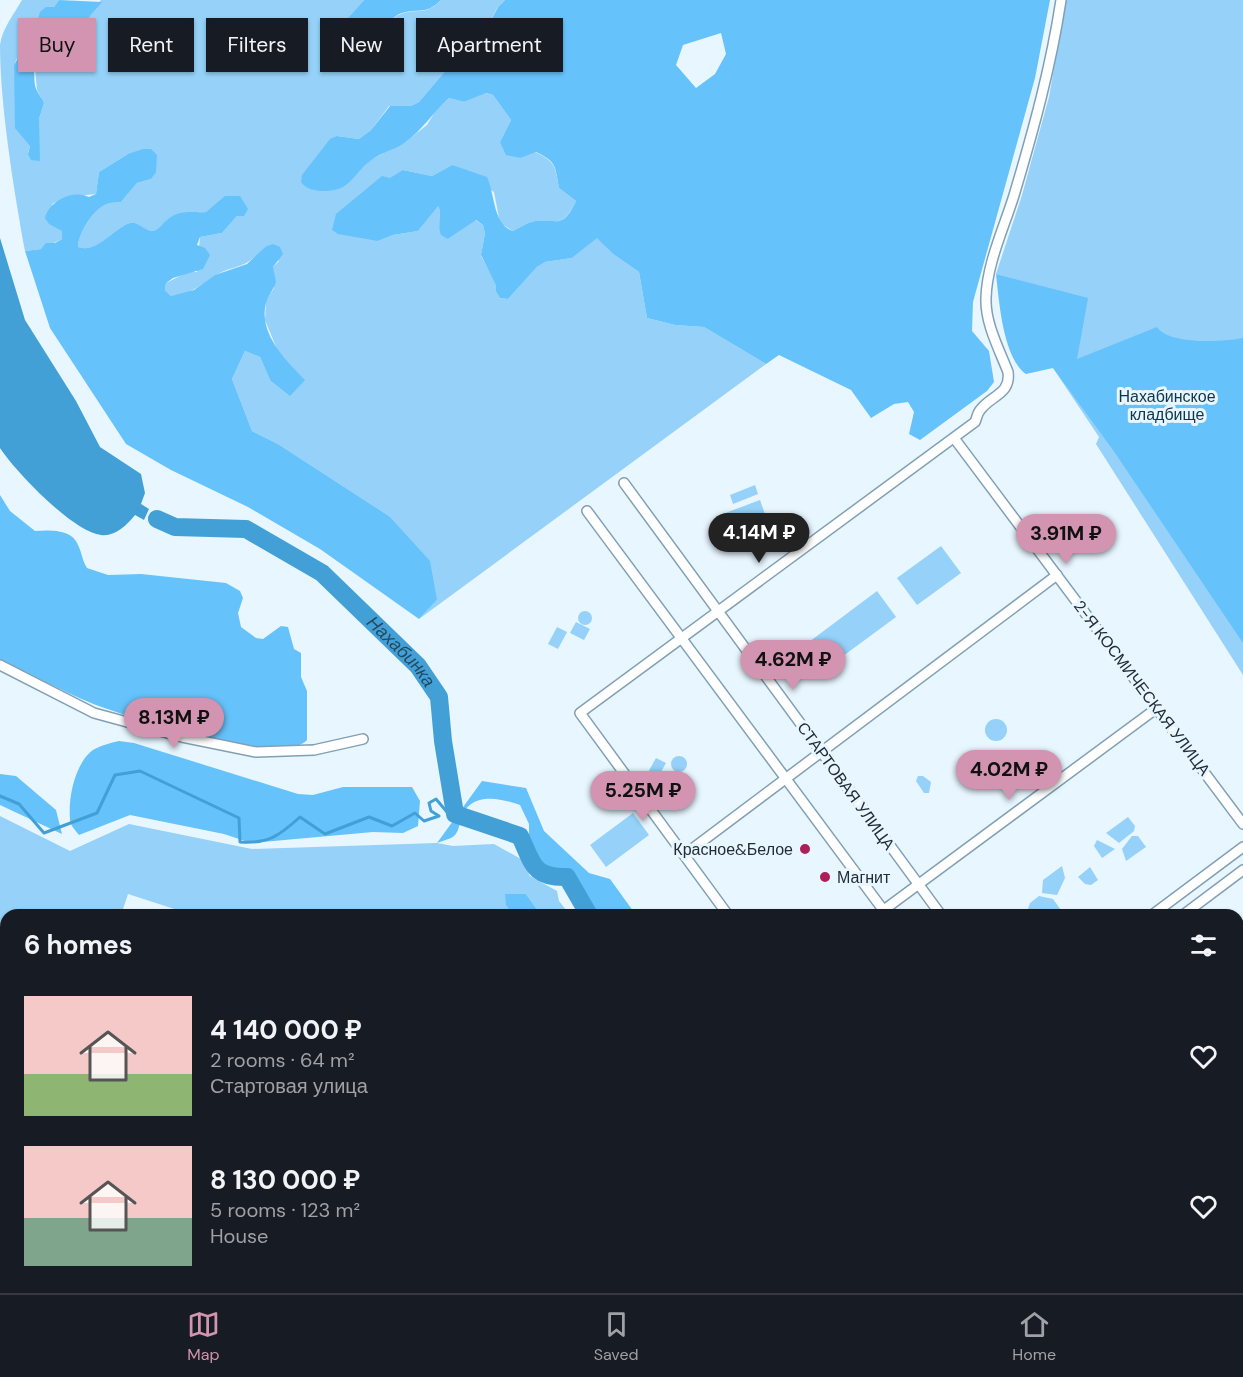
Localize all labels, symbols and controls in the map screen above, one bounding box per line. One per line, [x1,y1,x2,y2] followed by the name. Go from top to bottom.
[18,18,96,72] chip: Buy
[108,18,194,72] chip: Rent
[206,18,308,72] chip: Filters
[320,18,404,72] chip: New
[416,18,563,72] chip: Apartment
[1118,386,1216,425] park label: Нахабинское кладбище
[704,513,814,564] pin: 4.14M ₽
[1011,514,1121,565] pin: 3.91M ₽
[722,519,796,545] text: 4.14M ₽
[1030,520,1102,546] text: 3.91M ₽
[1069,596,1215,780] street label: 2-Я КОСМИЧЕСКАЯ УЛИЦА
[361,610,441,692] water label: Нахабинка
[738,640,848,691] pin: 4.62M ₽
[755,646,831,672] text: 4.62M ₽
[119,698,229,749] pin: 8.13M ₽
[138,704,210,730] text: 8.13M ₽
[792,718,900,854] street label: СТАРТОВАЯ УЛИЦА
[954,750,1064,801] pin: 4.02M ₽
[970,756,1048,782] text: 4.02M ₽
[588,771,698,822] pin: 5.25M ₽
[605,777,681,803] text: 5.25M ₽
[673,839,793,860] place label: Красное&Белое
[798,842,812,856] marker: Красное&Белое
[837,867,891,888] place label: Магнит
[818,870,832,884] marker: Магнит
[24,928,132,962] text: 6 homes
[1187,929,1220,962] icon: filters
[210,1013,362,1047] text: 4 140 000 ₽
[72,1020,144,1092] icon: home
[1187,1040,1220,1073] icon: heart
[210,1047,354,1073] text: 2 rooms · 64 m²
[210,1073,368,1099] text: Стартовая улица
[210,1163,360,1197] text: 8 130 000 ₽
[72,1170,144,1242] icon: home
[1187,1190,1220,1223] icon: heart
[210,1197,360,1223] text: 5 rooms · 123 m²
[210,1223,268,1249] text: House
[187,1308,220,1365] tab: Map
[594,1308,639,1365] tab: Saved
[1012,1308,1056,1365] tab: Home

